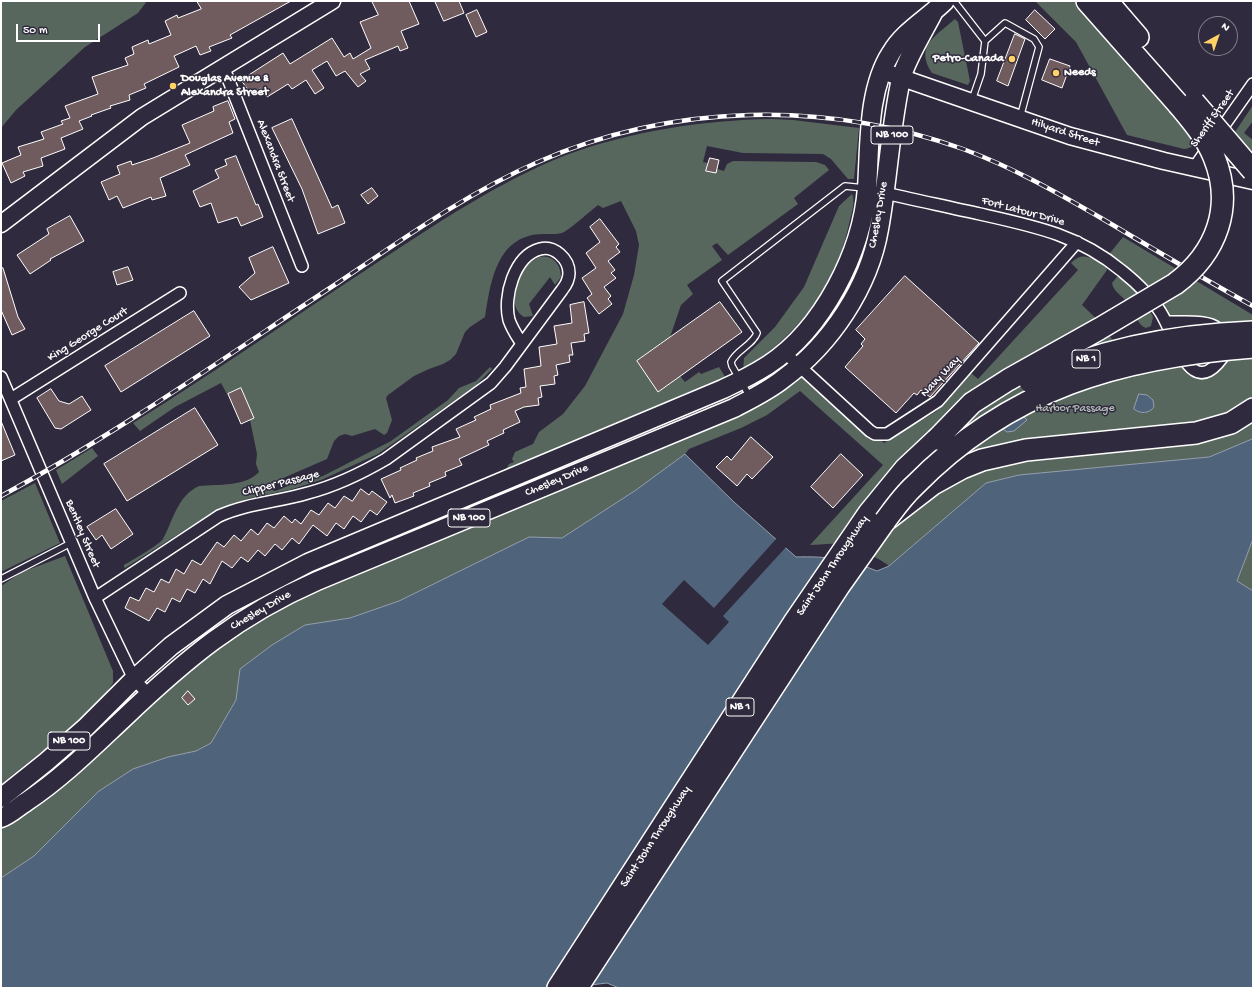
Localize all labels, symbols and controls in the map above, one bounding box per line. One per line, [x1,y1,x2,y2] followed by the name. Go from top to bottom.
[18,16,102,42] scale bar
[1198,16,1238,56] north arrow
[1218,21,1232,34] text: N
[23,24,48,38] text: 50 m
[933,52,1004,66] place label: Petro-Canada
[1007,54,1017,64] marker: Petro-Canada
[1064,66,1096,80] place label: Needs
[1051,68,1061,78] marker: Needs
[181,72,269,100] place label: Douglas Avenue & Alexandra Street
[168,81,178,91] marker: Douglas Avenue & Alexandra Street
[1188,87,1238,151] street label: Sheriff Street
[1029,115,1101,151] street label: Hilyard Street
[253,118,297,204] street label: Alexandra Street
[871,126,913,144] road number: NB 100
[866,181,892,249] street label: Chesley Drive
[980,194,1066,230] street label: Fort Latour Drive
[45,304,131,366] street label: King George Court
[1072,350,1100,368] road number: NB 1
[918,353,964,401] street label: Navy Way
[1035,402,1115,416] park label: Harbor Passage
[523,461,591,501] street label: Chesley Drive
[241,468,321,500] street label: Clipper Passage
[61,498,103,570] street label: Bentley Street
[448,509,490,527] road number: NB 100
[794,513,872,619] street label: Saint John Throughway
[228,588,294,634] street label: Chesley Drive
[726,698,754,716] road number: NB 1
[48,732,90,750] road number: NB 100
[618,784,694,890] street label: Saint John Throughway

